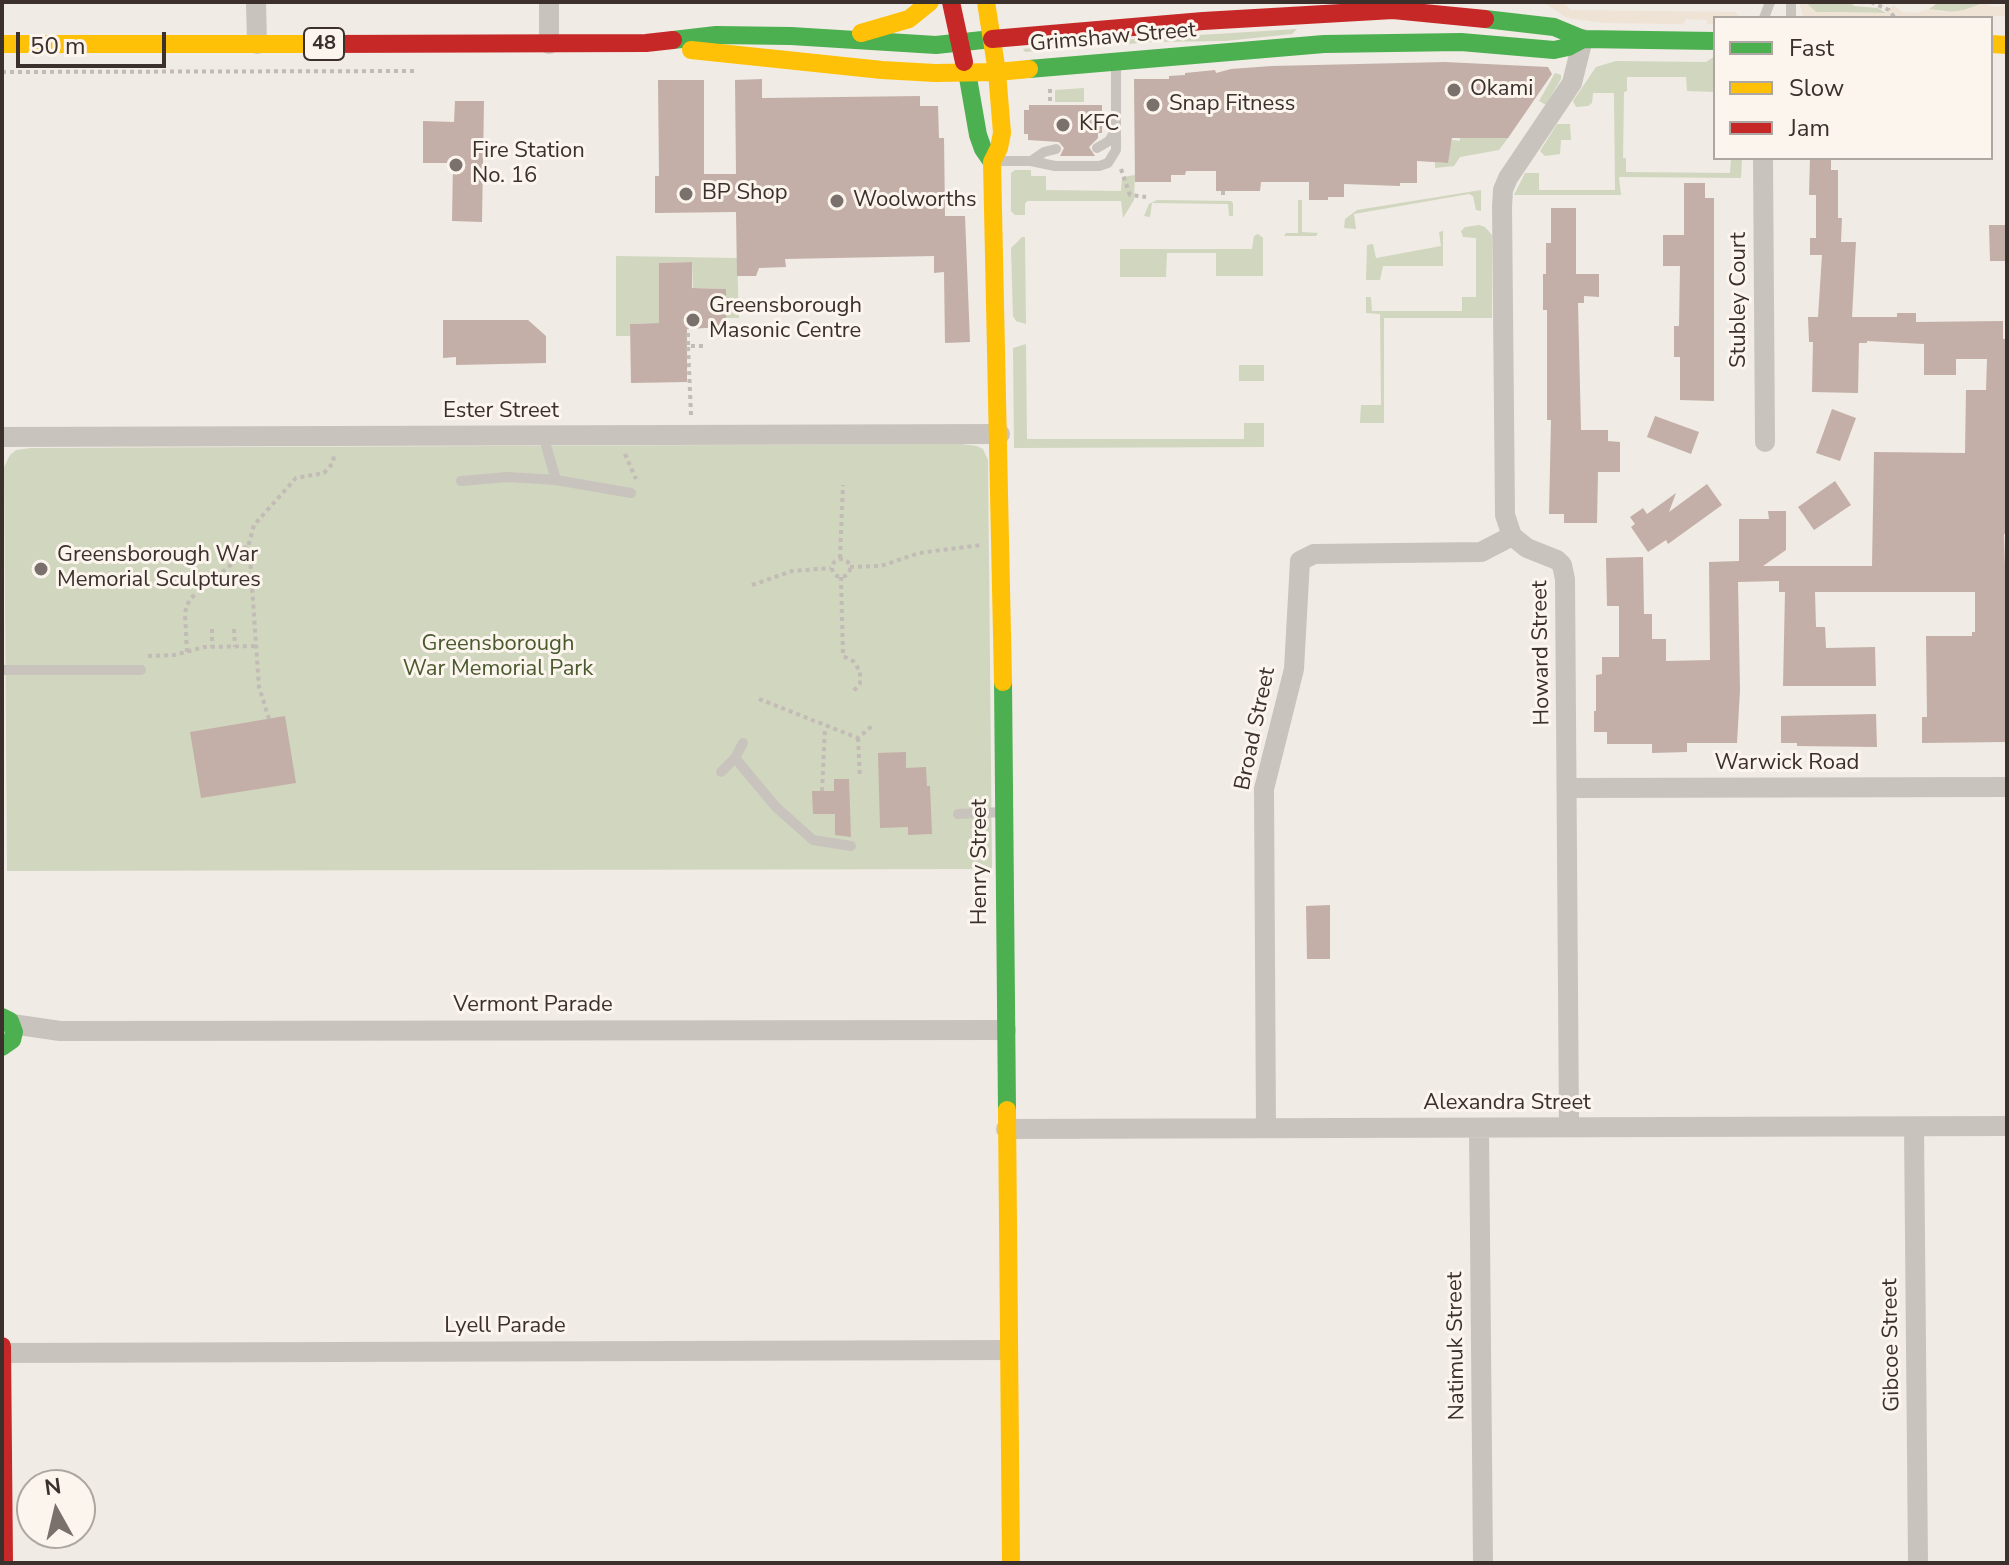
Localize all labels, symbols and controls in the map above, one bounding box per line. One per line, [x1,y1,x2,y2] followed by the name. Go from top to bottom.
[20,16,170,66] scale bar
[1713,16,1993,160] legend
[1029,18,1197,58] street label: Grimshaw Street
[304,28,344,60] road number: 48
[30,30,86,62] text: 50 m
[1789,32,1834,64] text: Fast
[1789,72,1844,104] text: Slow
[1470,77,1533,103] place label: Okami
[1445,81,1463,99] marker: Okami
[1169,92,1295,118] place label: Snap Fitness
[1144,96,1162,114] marker: Snap Fitness
[1079,112,1119,138] place label: KFC
[1789,112,1830,144] text: Jam
[1054,116,1072,134] marker: KFC
[472,139,585,190] place label: Fire Station No. 16
[447,156,465,174] marker: Fire Station No. 16
[702,181,788,207] place label: BP Shop
[677,185,695,203] marker: BP Shop
[853,188,976,214] place label: Woolworths
[828,192,846,210] marker: Woolworths
[1727,232,1753,368] street label: Stubley Court
[709,294,862,346] place label: Greensborough Masonic Centre
[684,311,702,329] marker: Greensborough Masonic Centre
[443,399,559,425] street label: Ester Street
[57,543,261,594] place label: Greensborough War Memorial Sculptures
[32,560,50,578] marker: Greensborough War Memorial Sculptures
[1528,580,1556,726] street label: Howard Street
[403,632,593,684] park label: Greensborough War Memorial Park
[1230,665,1282,793] street label: Broad Street
[1715,751,1859,777] street label: Warwick Road
[968,799,994,925] street label: Henry Street
[453,993,613,1019] street label: Vermont Parade
[1423,1091,1591,1117] street label: Alexandra Street
[1443,1271,1471,1421] street label: Natimuk Street
[1878,1278,1906,1412] street label: Gibcoe Street
[444,1314,566,1340] street label: Lyell Parade
[16,1469,96,1549] north arrow
[43,1471,63,1503] text: N

